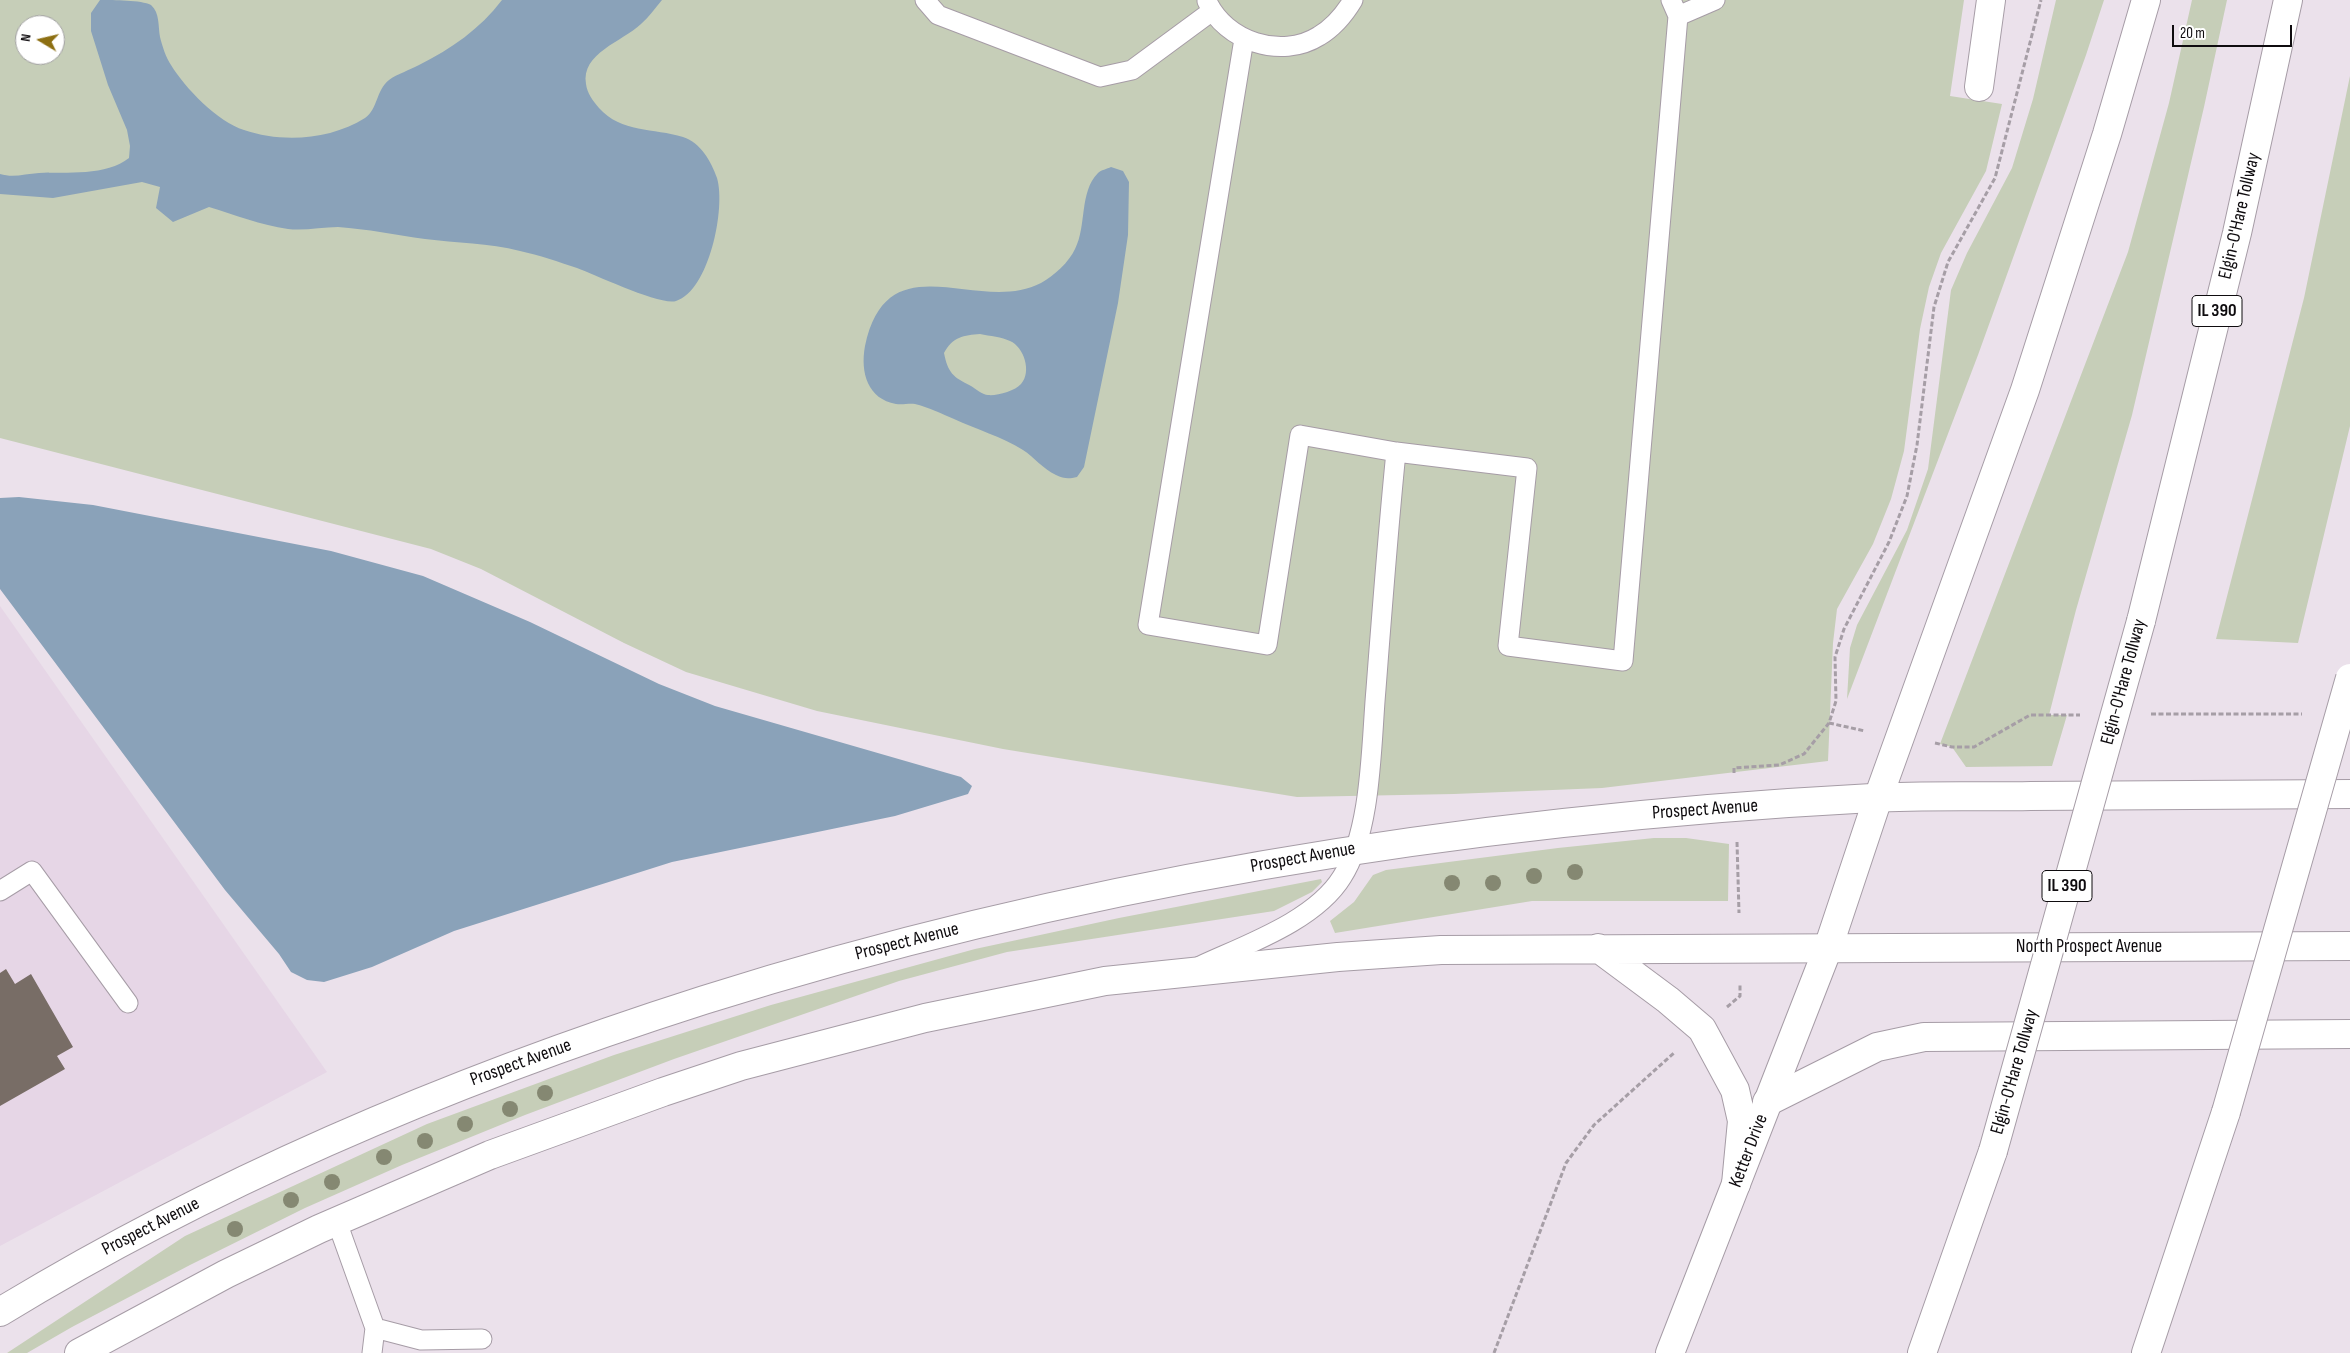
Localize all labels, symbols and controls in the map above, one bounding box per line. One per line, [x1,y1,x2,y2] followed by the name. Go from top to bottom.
[15,15,65,65] north arrow
[2175,15,2295,47] scale bar
[2180,24,2205,43] text: 20 m
[17,33,35,43] text: N
[2214,151,2266,281] street label: Elgin-O'Hare Tollway
[2192,296,2242,326] road number: IL 390
[2096,617,2152,747] street label: Elgin-O'Hare Tollway
[1651,795,1759,825] street label: Prospect Avenue
[1249,838,1357,878] street label: Prospect Avenue
[2042,870,2092,901] road number: IL 390
[853,918,961,966] street label: Prospect Avenue
[2016,936,2162,958] street label: North Prospect Avenue
[1986,1007,2044,1137] street label: Elgin-O'Hare Tollway
[467,1034,575,1092] street label: Prospect Avenue
[1725,1111,1773,1191] street label: Ketter Drive
[99,1193,203,1261] street label: Prospect Avenue

